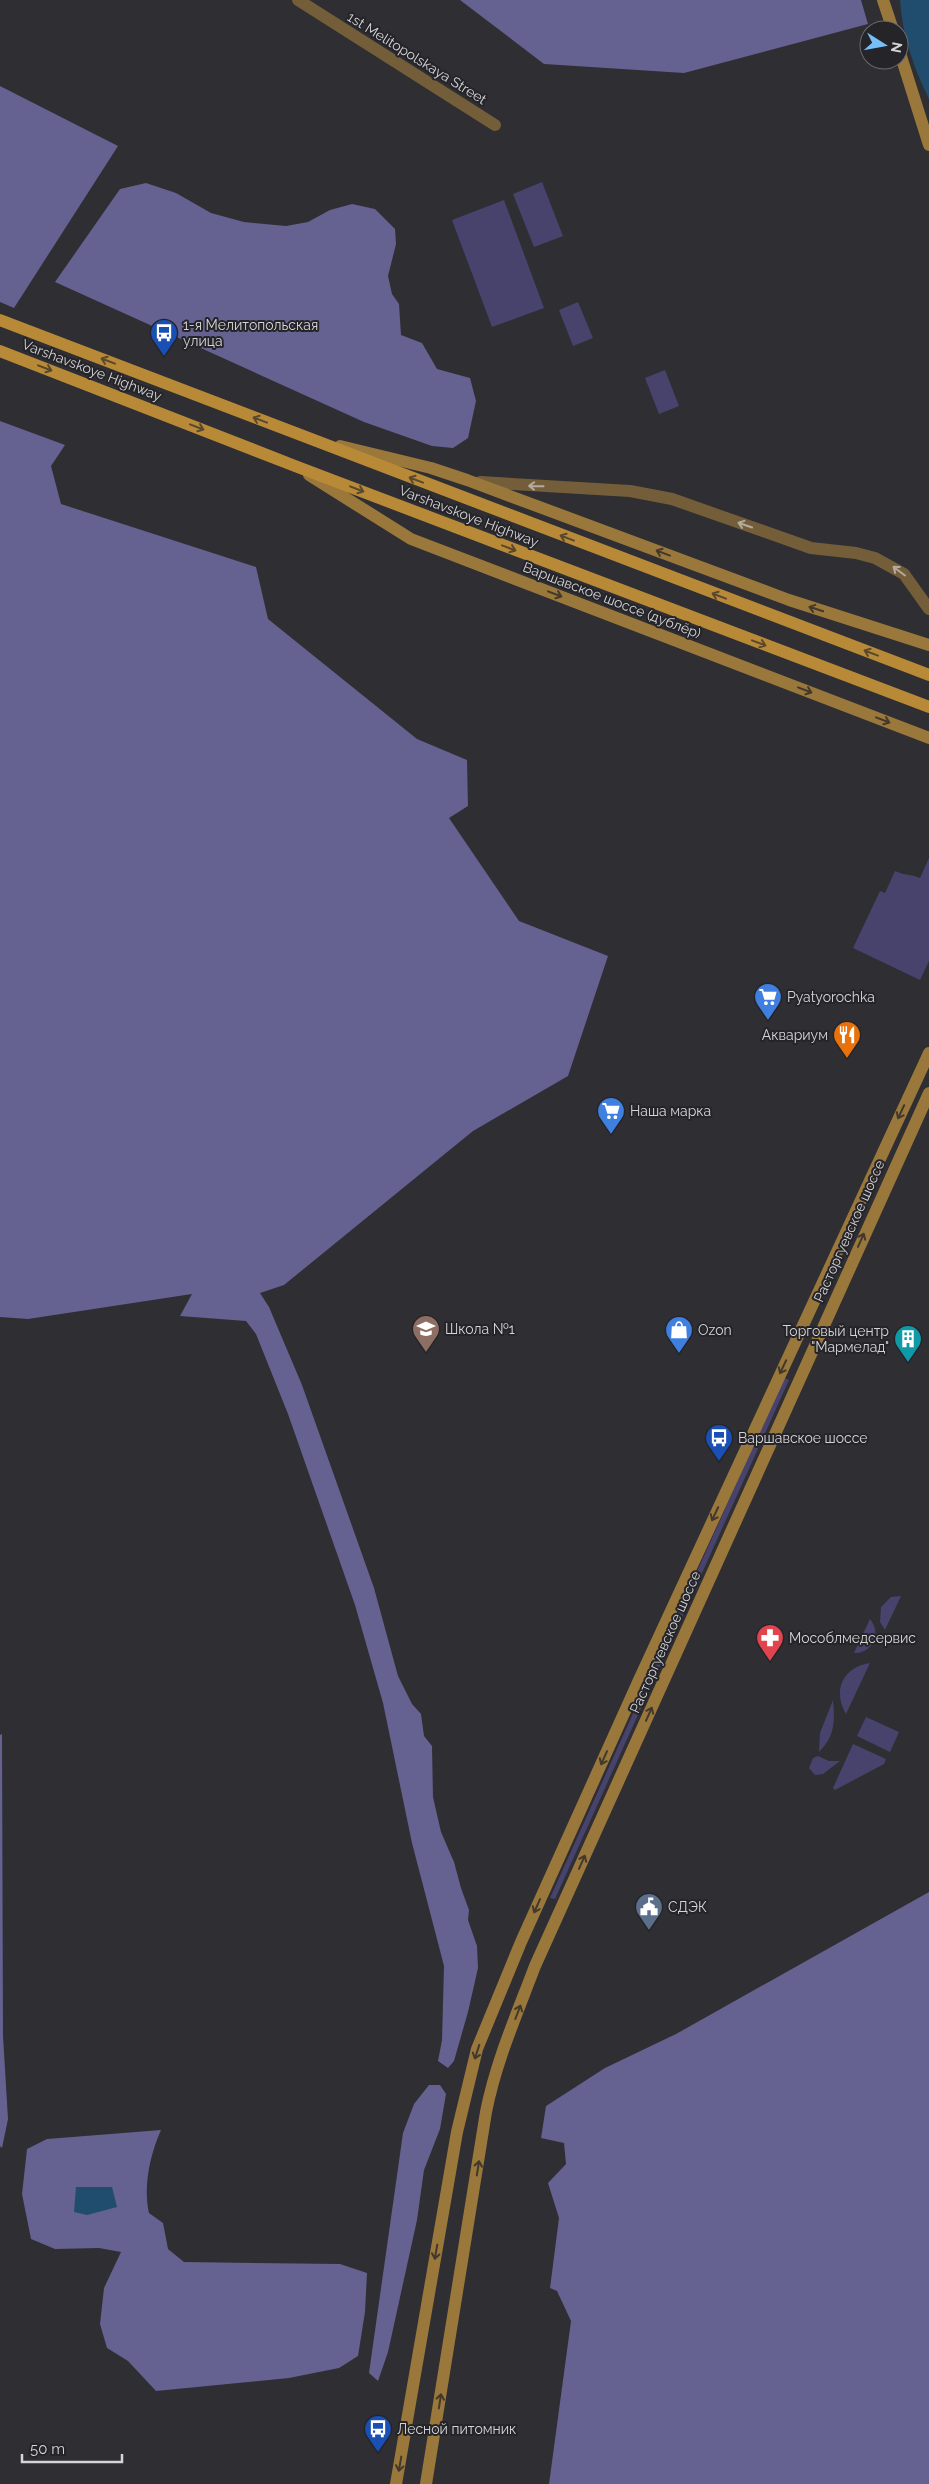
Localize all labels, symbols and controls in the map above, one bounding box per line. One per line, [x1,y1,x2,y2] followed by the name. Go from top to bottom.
[345,9,490,108] street label: 1st Melitopolskaya Street
[859,20,909,70] north arrow
[888,41,906,54] text: N
[183,317,318,349] place label: 1-я Мелитопольская улица
[149,318,179,357] bus stop icon: 1-я Мелитопольская улица
[20,336,164,404] street label: Varshavskoye Highway
[101,356,117,365] one-way arrow
[37,364,53,373] one-way arrow
[253,414,268,424] one-way arrow
[189,423,204,432] one-way arrow
[408,474,423,483] one-way arrow
[528,481,544,491] one-way arrow
[397,482,541,550] street label: Varshavskoye Highway
[350,486,365,495] one-way arrow
[738,520,754,529] one-way arrow
[560,533,575,542] one-way arrow
[501,543,516,553] one-way arrow
[656,548,672,557] one-way arrow
[521,559,703,641] street label: Варшавское шоссе (дублёр)
[893,566,906,577] one-way arrow
[547,590,562,599] one-way arrow
[712,591,727,601] one-way arrow
[809,604,824,613] one-way arrow
[751,639,766,648] one-way arrow
[864,648,879,657] one-way arrow
[796,686,812,695] one-way arrow
[875,716,890,725] one-way arrow
[753,982,783,1021] supermarket icon: Pyatyorochka
[787,989,875,1005] place label: Pyatyorochka
[832,1020,862,1059] restaurant icon: Аквариум
[762,1027,828,1043] place label: Аквариум
[596,1096,626,1135] supermarket icon: Наша марка
[630,1103,711,1119] place label: Наша марка
[895,1104,905,1119] one-way arrow
[810,1157,888,1305] street label: Расторгуевское шоссе
[857,1233,867,1248] one-way arrow
[411,1314,441,1353] school or university icon: Школа №1
[664,1315,694,1354] shop icon: Ozon
[445,1321,515,1337] place label: Школа №1
[698,1322,732,1338] place label: Ozon
[782,1323,889,1355] place label: Торговый центр "Мармелад"
[893,1324,923,1363] building icon: Торговый центр "Мармелад"
[777,1359,787,1374] one-way arrow
[704,1423,734,1462] bus stop icon: Варшавское шоссе
[738,1430,868,1446] place label: Варшавское шоссе
[710,1506,719,1521] one-way arrow
[626,1568,704,1716] street label: Расторгуевское шоссе
[755,1623,785,1662] pharmacy icon: Мособлмедсервис
[789,1630,916,1646] place label: Мособлмедсервис
[644,1707,654,1722] one-way arrow
[599,1750,609,1765] one-way arrow
[578,1855,587,1870] one-way arrow
[634,1892,664,1931] public building icon: СДЭК
[532,1898,542,1913] one-way arrow
[668,1899,707,1915] place label: СДЭК
[514,2004,523,2020] one-way arrow
[471,2043,481,2059] one-way arrow
[473,2161,483,2177] one-way arrow
[431,2244,441,2260] one-way arrow
[435,2394,445,2410] one-way arrow
[363,2414,393,2453] bus stop icon: Лесной питомник
[397,2421,516,2437] place label: Лесной питомник
[22,2432,122,2464] scale bar
[30,2440,65,2458] text: 50 m
[394,2456,404,2472] one-way arrow

